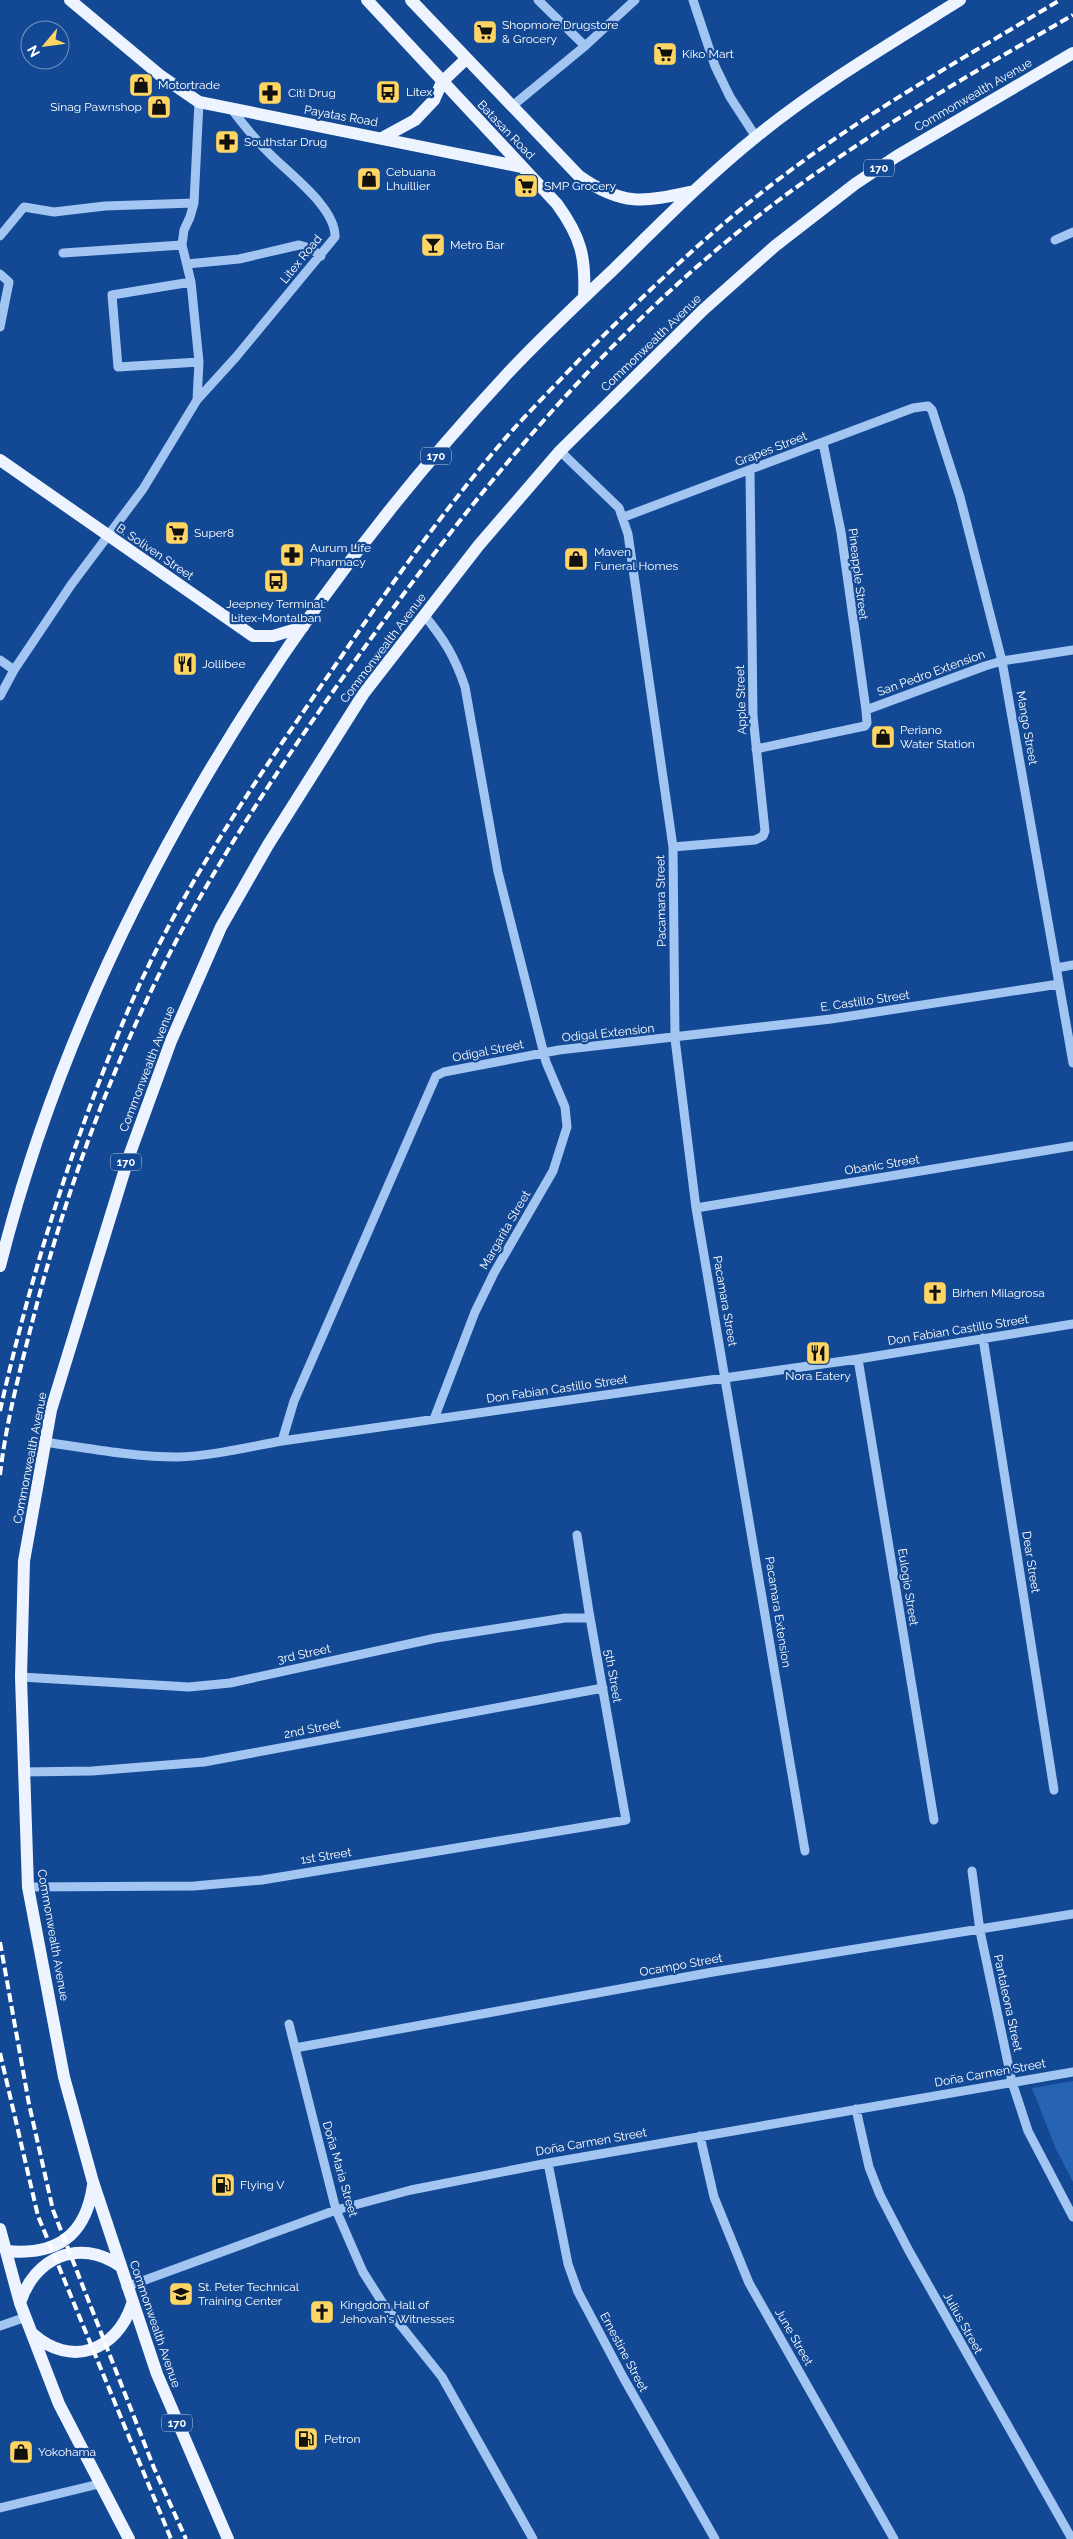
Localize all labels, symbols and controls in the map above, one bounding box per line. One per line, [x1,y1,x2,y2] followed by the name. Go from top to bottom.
[502,18,618,46] place label: Shopmore Drugstore & Grocery
[472,19,498,45] supermarket icon: Shopmore Drugstore & Grocery
[20,20,70,70] north arrow
[652,41,678,67] supermarket icon: Kiko Mart
[24,43,43,60] text: N
[682,47,734,61] place label: Kiko Mart
[912,56,1034,134] street label: Commonwealth Avenue
[128,72,154,98] shop icon: Motortrade
[158,78,220,92] place label: Motortrade
[375,79,401,105] bus stop icon: Litex
[257,80,283,106] pharmacy icon: Citi Drug
[406,85,432,99] place label: Litex
[288,86,336,100] place label: Citi Drug
[146,94,172,120] shop icon: Sinag Pawnshop
[474,98,538,162] street label: Batasan Road
[50,100,142,114] place label: Sinag Pawnshop
[303,103,379,129] street label: Payatas Road
[214,129,240,155] pharmacy icon: Southstar Drug
[244,135,327,149] place label: Southstar Drug
[864,160,894,177] road number: 170
[386,165,436,193] place label: Cebuana Lhuillier
[356,166,382,192] shop icon: Cebuana Lhuillier
[513,173,539,199] supermarket icon: SMP Grocery
[544,179,617,193] place label: SMP Grocery
[277,232,325,286] street label: Litex Road
[420,232,446,258] bar icon: Metro Bar
[450,238,505,252] place label: Metro Bar
[598,292,704,394] street label: Commonwealth Avenue
[733,429,809,469] street label: Grapes Street
[421,448,451,464] road number: 170
[164,520,190,546] supermarket icon: Super8
[114,521,196,583] street label: B. Soliven Street
[194,526,234,540] place label: Super8
[845,527,871,621] street label: Pineapple Street
[310,541,371,569] place label: Aurum Life Pharmacy
[279,542,305,568] pharmacy icon: Aurum Life Pharmacy
[594,545,679,573] place label: Maven Funeral Homes
[563,546,589,572] shop icon: Maven Funeral Homes
[263,568,289,594] bus stop icon: Jeepney Terminal: Litex-Montalban
[337,590,429,706] street label: Commonwealth Avenue
[226,597,326,625] place label: Jeepney Terminal: Litex-Montalban
[875,647,987,699] street label: San Pedro Extension
[172,651,198,677] restaurant icon: Jollibee
[202,657,245,671] place label: Jollibee
[733,665,749,735] street label: Apple Street
[1014,690,1040,766] street label: Mango Street
[900,723,975,751] place label: Periano Water Station
[870,724,896,750] shop icon: Periano Water Station
[653,855,669,947] street label: Pacamara Street
[820,988,910,1014] street label: E. Castillo Street
[117,1004,177,1134] street label: Commonwealth Avenue
[561,1021,655,1045] street label: Odigal Extension
[451,1037,525,1065] street label: Odigal Street
[844,1152,920,1178] street label: Obanic Street
[111,1154,141,1170] road number: 170
[477,1188,533,1272] street label: Margarita Street
[710,1255,740,1347] street label: Pacamara Street
[922,1280,948,1306] church icon: Birhen Milagrosa
[952,1286,1045,1300] place label: Birhen Milagrosa
[887,1312,1029,1348] street label: Don Fabian Castillo Street
[805,1340,831,1366] restaurant icon: Nora Eatery
[785,1369,851,1383] place label: Nora Eatery
[486,1372,628,1406] street label: Don Fabian Castillo Street
[10,1391,50,1525] street label: Commonwealth Avenue
[1019,1530,1043,1594] street label: Dear Street
[895,1547,921,1627] street label: Eulogio Street
[762,1555,794,1669] street label: Pacamara Extension
[276,1642,332,1666] street label: 3rd Street
[601,1648,625,1704] street label: 5th Street
[283,1717,341,1741] street label: 2nd Street
[300,1845,352,1867] street label: 1st Street
[35,1868,71,2002] street label: Commonwealth Avenue
[638,1951,724,1979] street label: Ocampo Street
[991,1953,1025,2053] street label: Pantaleona Street
[933,2056,1047,2090] street label: Doña Carmen Street
[320,2119,360,2219] street label: Doña Maria Street
[534,2125,648,2159] street label: Doña Carmen Street
[210,2172,236,2198] fuel station icon: Flying V
[240,2178,284,2192] place label: Flying V
[127,2259,183,2389] street label: Commonwealth Avenue
[198,2280,300,2308] place label: St. Peter Technical Training Center
[168,2281,194,2307] school or university icon: St. Peter Technical Training Center
[940,2290,986,2356] street label: Julius Street
[340,2298,455,2326] place label: Kingdom Hall of Jehovah's Witnesses
[309,2299,335,2325] church icon: Kingdom Hall of Jehovah's Witnesses
[772,2306,816,2368] street label: June Street
[597,2310,651,2394] street label: Ernestine Street
[162,2414,192,2432] road number: 170
[293,2426,319,2452] fuel station icon: Petron
[324,2432,361,2446] place label: Petron
[8,2439,34,2465] shop icon: Yokohama
[38,2445,96,2459] place label: Yokohama

